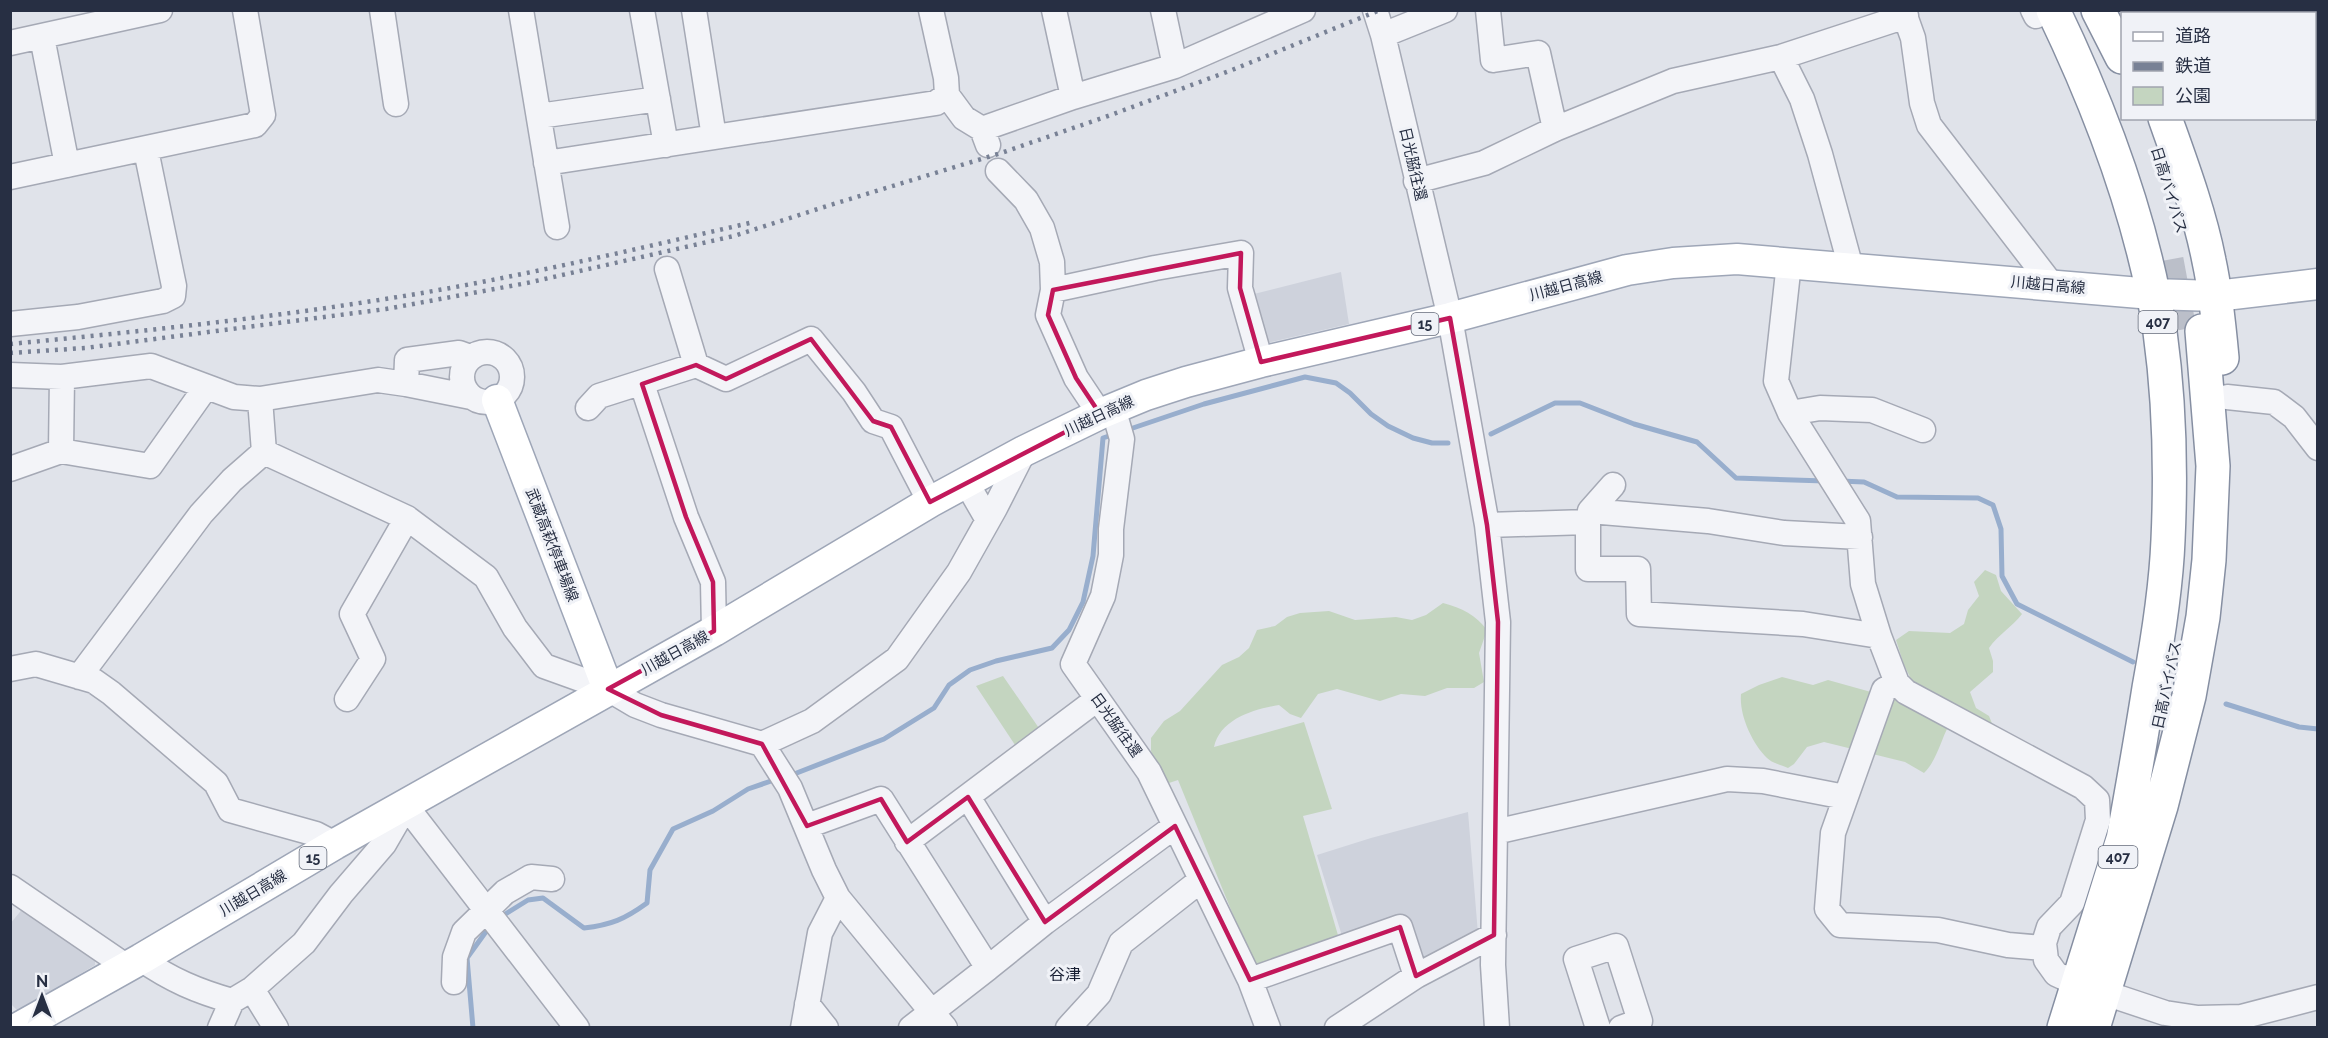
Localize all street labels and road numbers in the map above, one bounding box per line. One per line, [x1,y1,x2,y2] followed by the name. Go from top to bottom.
[1396,125,1430,203] street label: 日光脇往還
[2147,144,2191,236] street label: 日高バイパス
[1527,268,1605,304] street label: 川越日高線
[2010,273,2086,297] street label: 川越日高線
[2138,311,2178,333] road number: 407
[1412,313,1438,335] road number: 15
[1061,392,1137,440] street label: 川越日高線
[522,486,582,604] street label: 武蔵高萩停車場線
[638,627,712,679] street label: 川越日高線
[2149,639,2185,731] street label: 日高バイパス
[1087,689,1145,761] street label: 日光脇往還
[2098,846,2138,868] road number: 407
[300,847,326,869] road number: 15
[216,866,290,920] street label: 川越日高線

